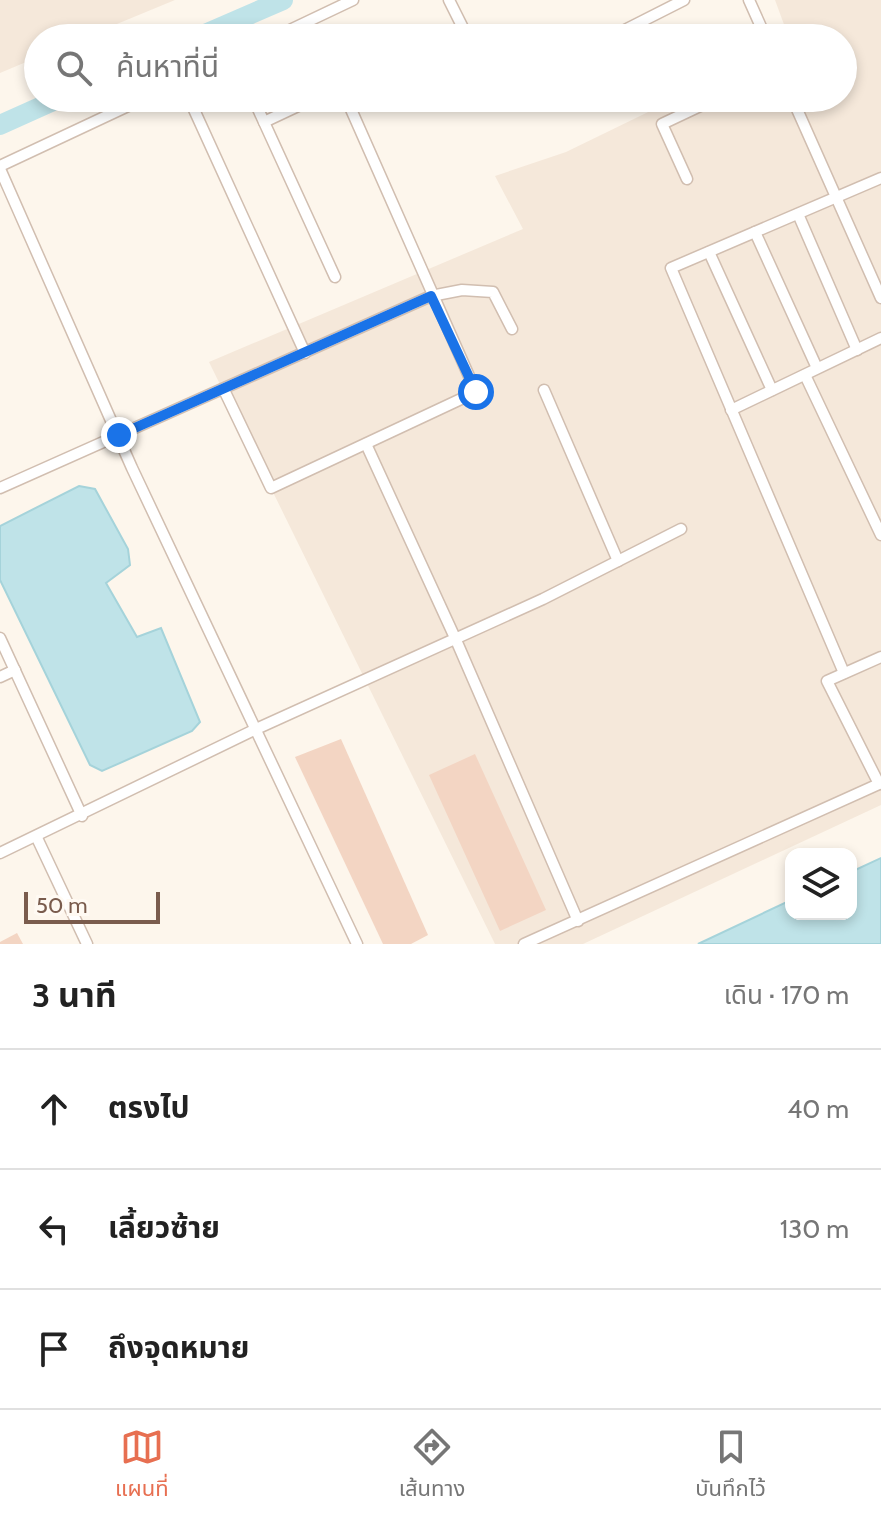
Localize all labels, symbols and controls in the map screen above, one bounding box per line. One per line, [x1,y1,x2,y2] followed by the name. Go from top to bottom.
[24,24,857,112] search box
[52,46,96,90] icon: search
[116,48,219,85] text: ค้นหาที่นี่
[458,374,494,410] route start
[101,417,137,453] route end
[785,848,857,920] map controls
[785,848,857,920] button: layers
[24,888,160,924] scale bar
[36,892,88,919] text: 50 m
[32,974,117,1016] text: 3 นาที
[724,979,849,1011] text: เดิน · 170 m
[32,1087,76,1131] icon: ahead
[108,1089,190,1126] text: ตรงไป
[787,1093,849,1125] text: 40 m
[32,1207,76,1251] icon: left
[108,1209,220,1246] text: เลี้ยวซ้าย
[780,1213,849,1245] text: 130 m
[32,1327,76,1371] icon: arrive
[108,1329,249,1366] text: ถึงจุดหมาย
[115,1425,169,1506] tab: แผนที่
[399,1425,465,1506] tab: เส้นทาง
[695,1425,766,1506] tab: บันทึกไว้

